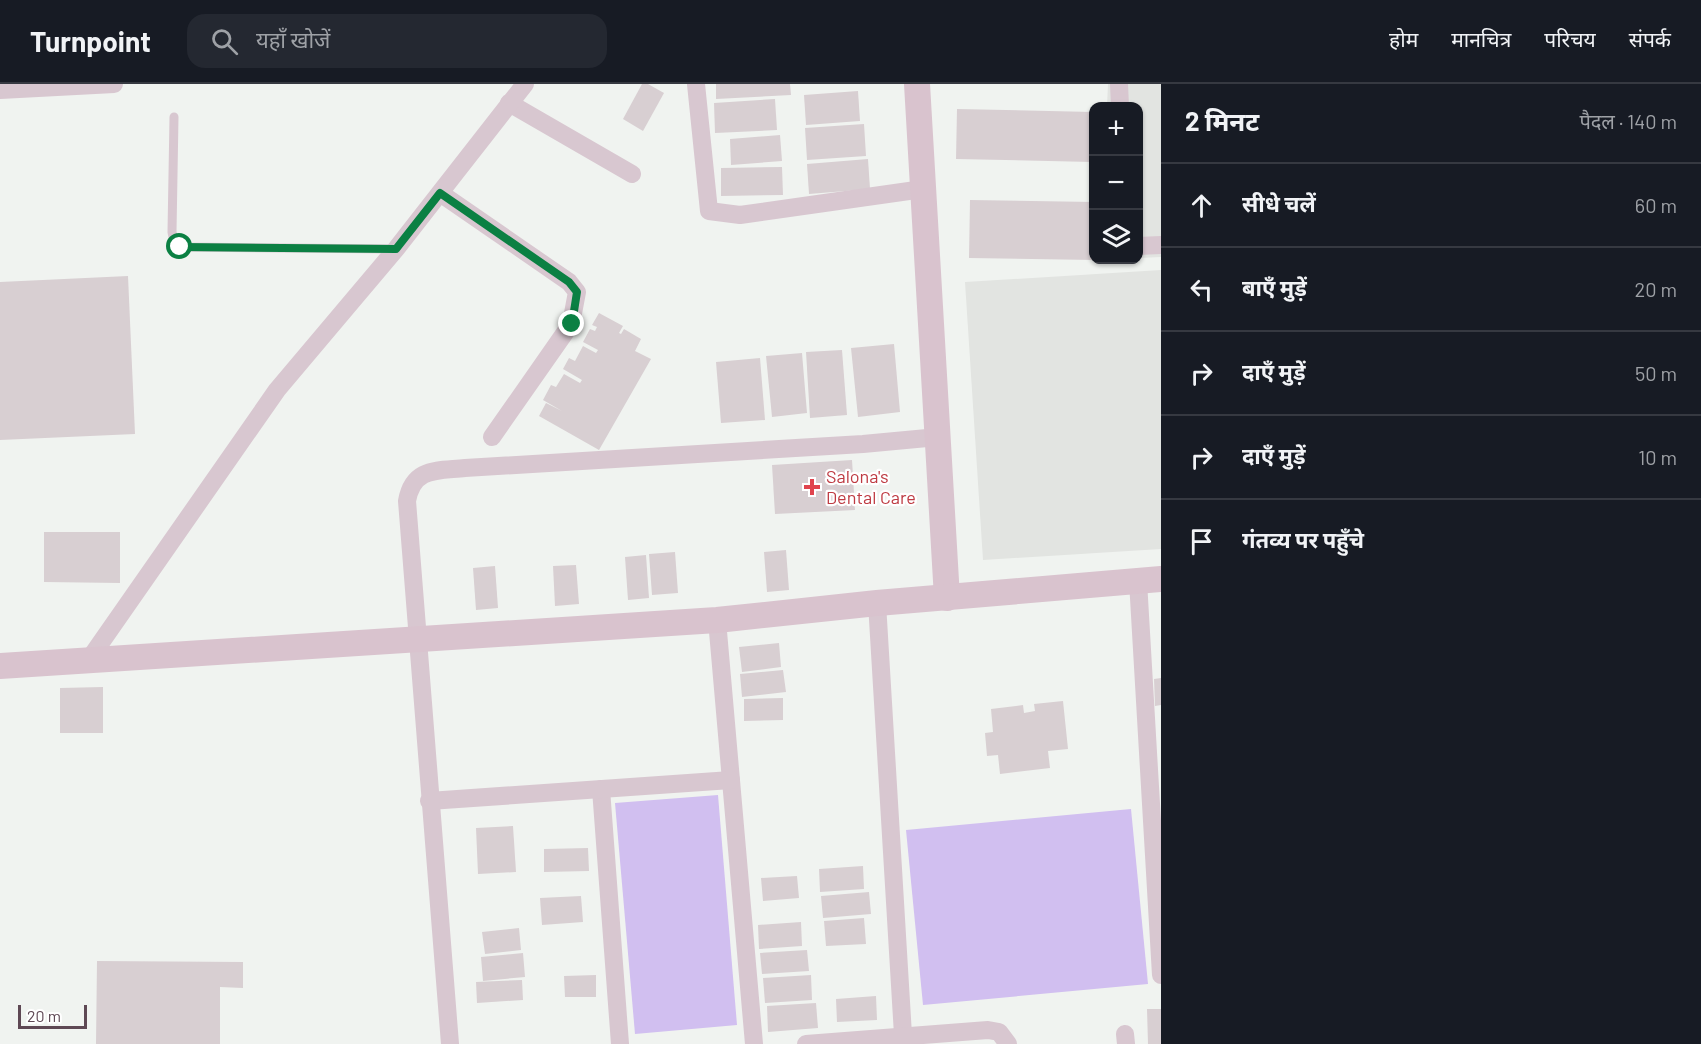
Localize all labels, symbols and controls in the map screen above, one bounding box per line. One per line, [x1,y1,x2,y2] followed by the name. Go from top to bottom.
[187,14,607,68] search box
[30,24,151,58] text: Turnpoint
[208,25,241,58] icon: search
[256,26,330,52] text: यहाँ खोजें
[1389,26,1418,51] text: होम
[1451,26,1511,51] text: मानचित्र
[1544,26,1596,51] text: परिचय
[1629,26,1671,51] text: संपर्क
[1089,102,1143,264] map controls
[1089,102,1143,156] button: +
[1185,105,1259,136] text: 2 मिनट
[1579,109,1677,133] text: पैदल · 140 m
[1089,156,1143,210] button: −
[1185,189,1218,222] icon: ahead
[1242,190,1316,216] text: सीधे चलें
[1635,193,1677,217] text: 60 m
[1089,210,1143,264] button: layers
[166,233,192,259] route start
[1185,273,1218,306] icon: left
[1242,274,1307,300] text: बाएँ मुड़ें
[1634,277,1677,301] text: 20 m
[558,310,584,336] route end
[1185,357,1218,390] icon: right
[1242,358,1305,384] text: दाएँ मुड़ें
[1635,361,1677,385] text: 50 m
[1185,441,1218,474] icon: right
[1242,442,1305,468] text: दाएँ मुड़ें
[1638,445,1677,469] text: 10 m
[826,465,916,508] place label: Salona's Dental Care
[803,478,821,496] marker: Salona's Dental Care
[1185,525,1218,558] icon: arrive
[1242,526,1364,552] text: गंतव्य पर पहुँचे
[18,1002,87,1030] scale bar
[27,1006,61,1025] text: 20 m

